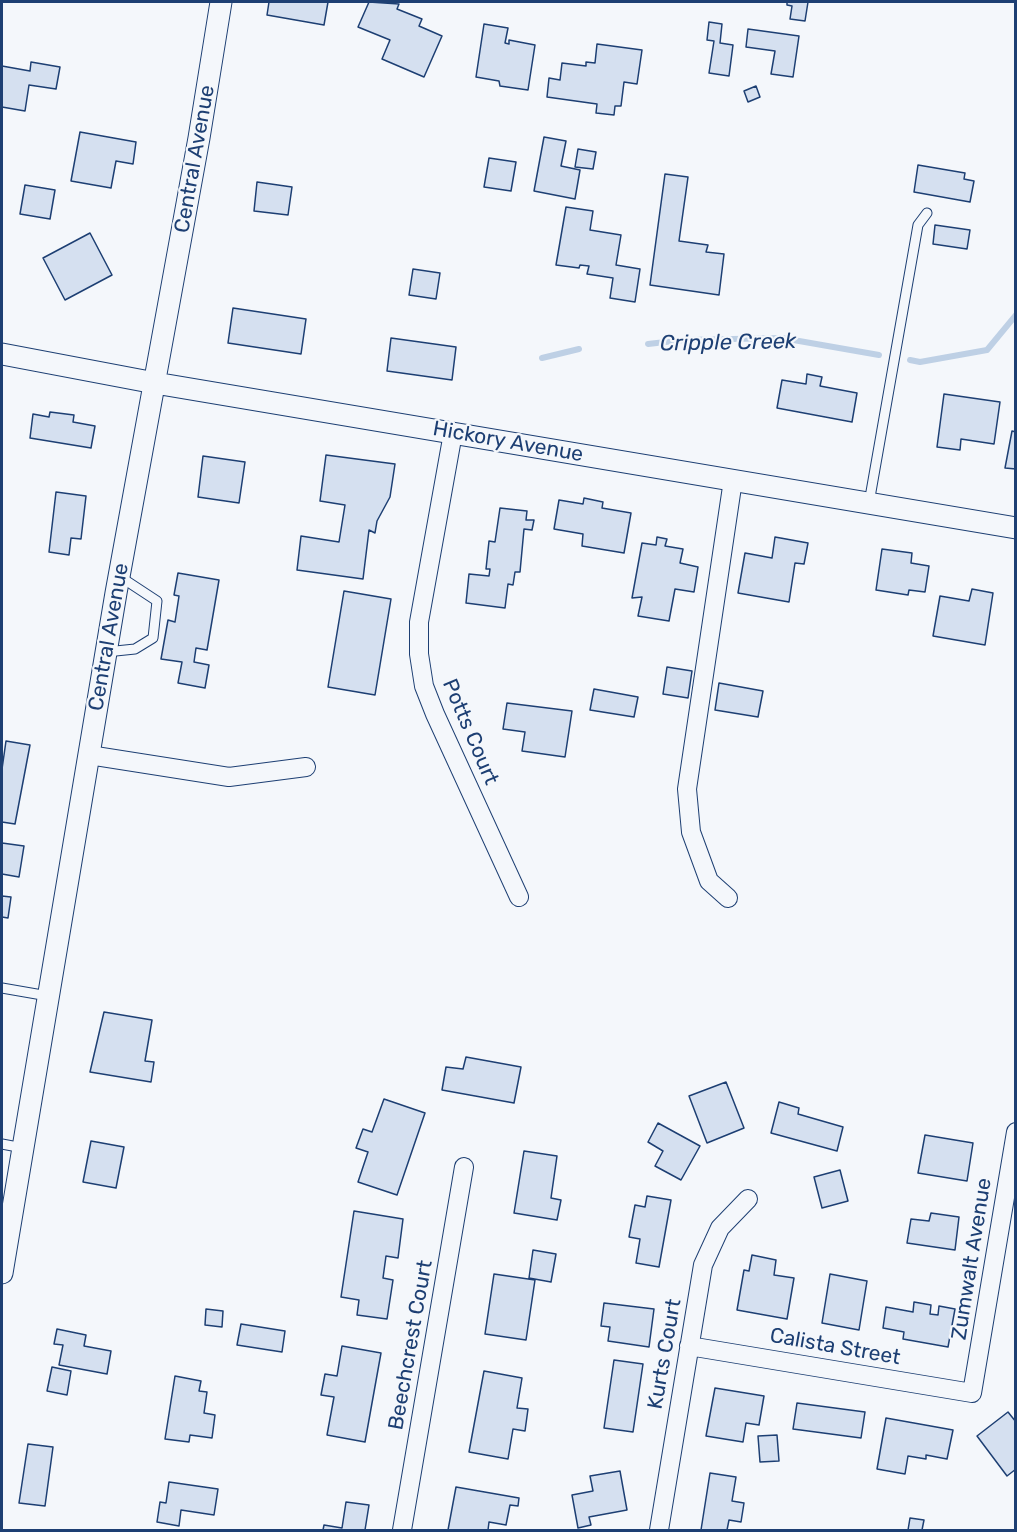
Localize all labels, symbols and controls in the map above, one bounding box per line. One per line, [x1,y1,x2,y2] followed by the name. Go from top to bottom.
[170,83,220,235] street label: Central Avenue
[660,329,796,357] water label: Cripple Creek
[431,416,585,468] street label: Hickory Avenue
[84,561,134,713] street label: Central Avenue
[436,675,504,789] street label: Potts Court
[947,1176,997,1342] street label: Zumwalt Avenue
[384,1258,438,1432] street label: Beechcrest Court
[643,1297,687,1411] street label: Kurts Court
[768,1323,902,1371] street label: Calista Street

